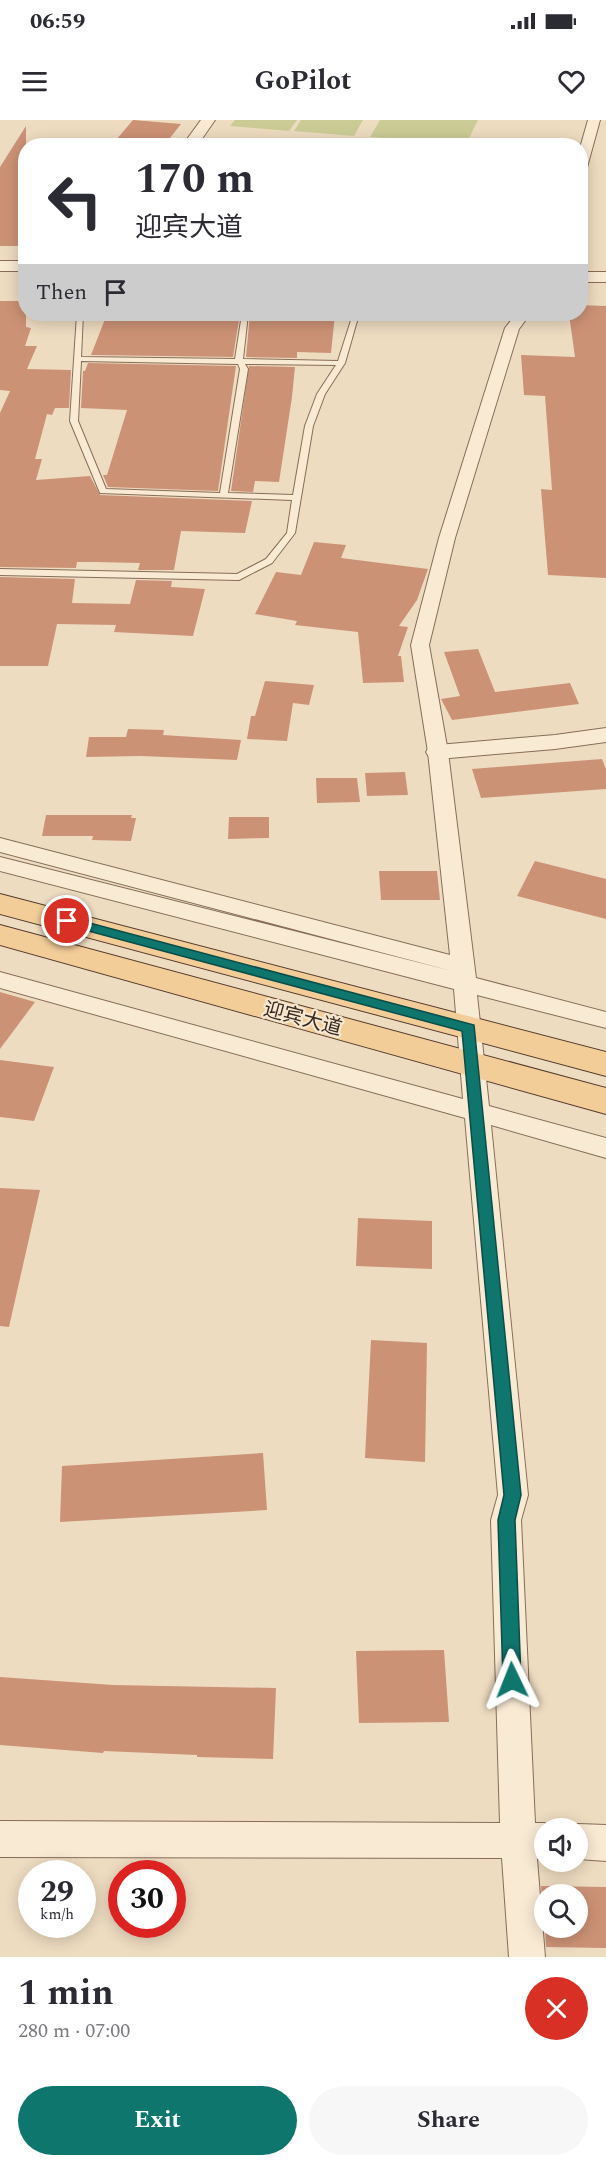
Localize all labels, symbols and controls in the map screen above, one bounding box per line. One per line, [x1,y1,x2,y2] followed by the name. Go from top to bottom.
[30,5,85,38] text: 06:59
[255,60,351,102] text: GoPilot
[18,65,51,98] icon: menu
[555,65,588,98] icon: heart
[135,148,254,211] text: 170 m
[36,162,114,240] icon: left
[135,207,243,249] text: 迎宾大道
[36,276,87,309] text: Then
[99,276,132,309] icon: arrive
[41,895,92,946] pin
[50,904,83,937] icon: arrive
[260,994,345,1044] street label: 迎宾大道
[480,1648,544,1712] position arrow
[534,1818,588,1938] map controls
[534,1818,588,1872] button: sound
[108,1860,186,1938] speed limit sign: 30
[40,1869,74,1915] text: 29
[534,1884,588,1938] button: search
[40,1903,74,1926] text: km/h
[18,1966,114,2021] text: 1 min
[525,1977,588,2040] button: close
[18,2016,130,2046] text: 280 m · 07:00
[18,2086,297,2155] button: Exit
[309,2086,588,2155] button: Share

